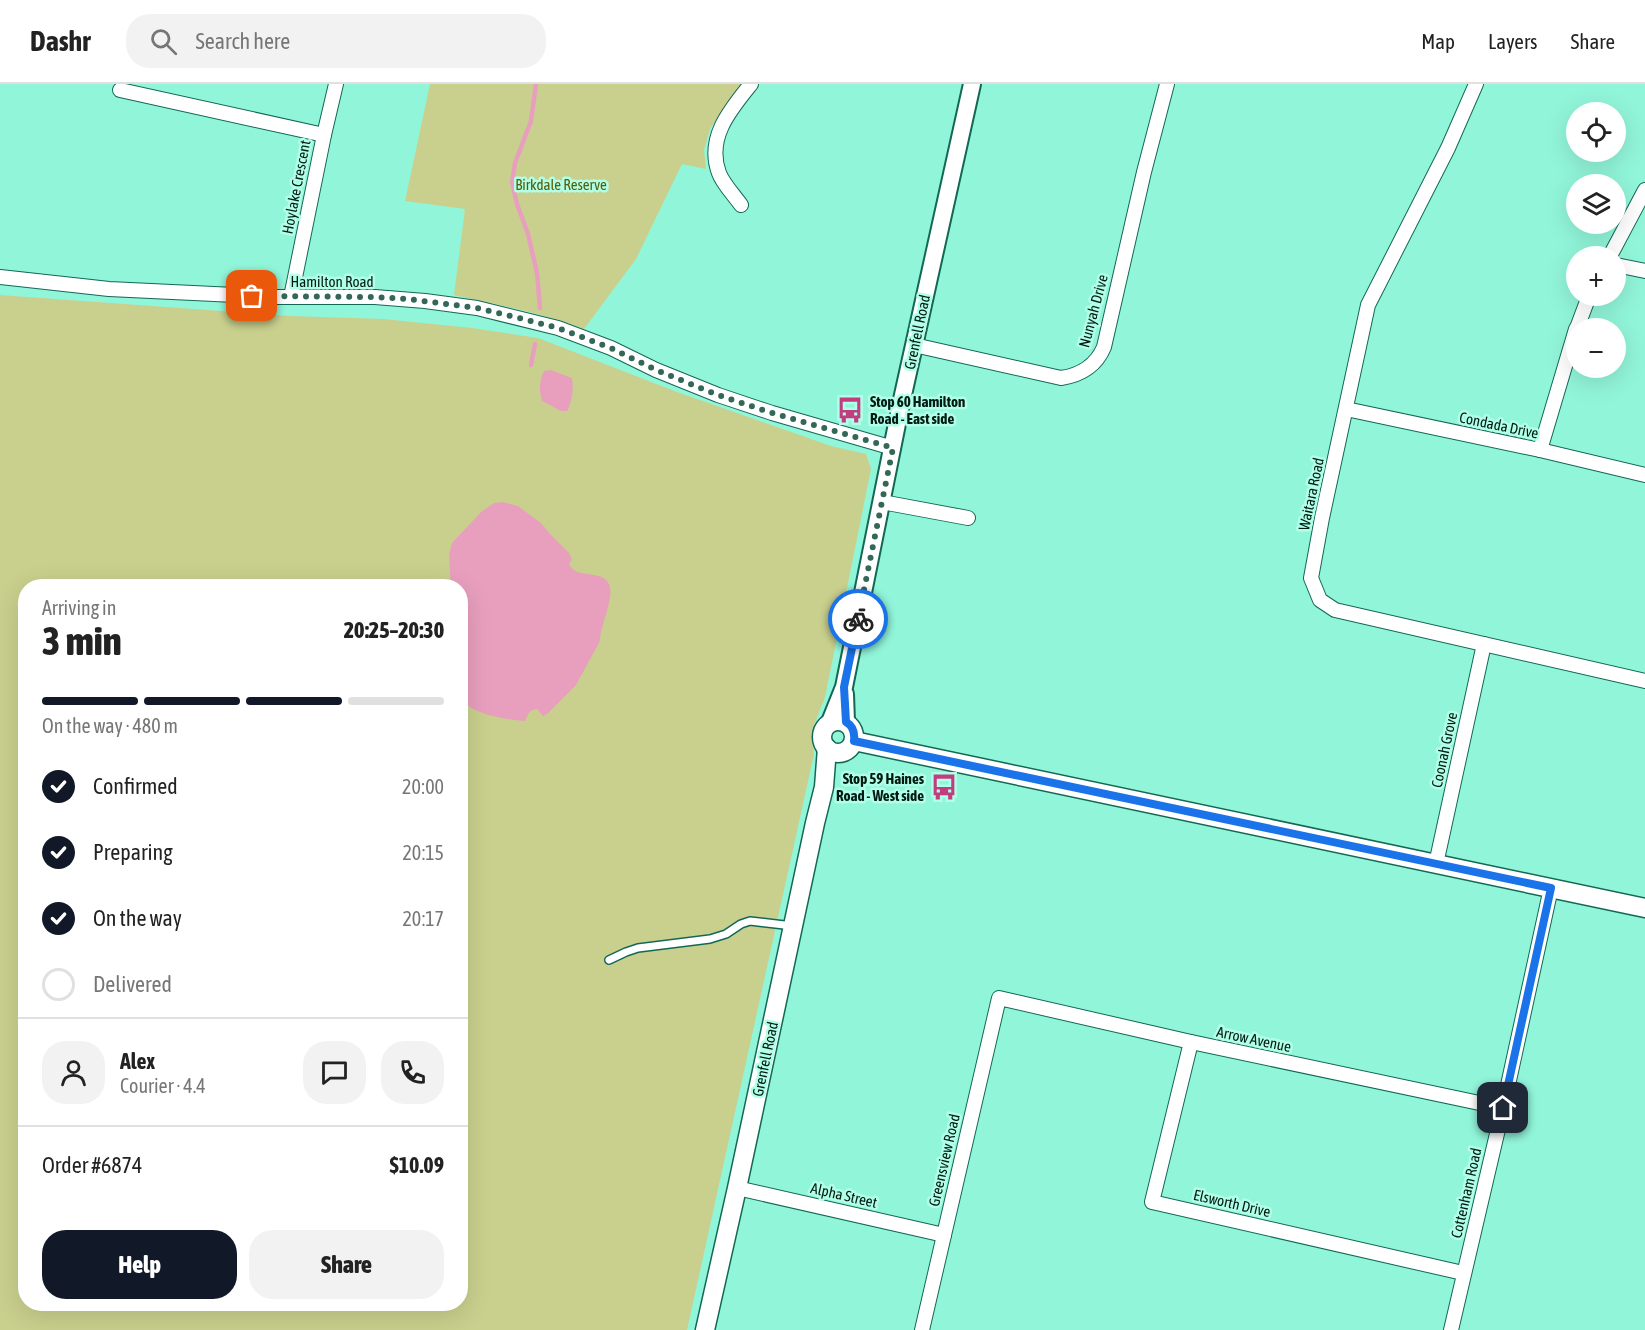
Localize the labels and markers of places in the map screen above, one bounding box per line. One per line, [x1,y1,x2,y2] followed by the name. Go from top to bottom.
[226,270,277,321] pin
[870,393,965,427] place label: Stop 60 Hamilton Road - East side
[835,395,865,425] bus stop icon: Stop 60 Hamilton Road - East side
[836,770,925,804] place label: Stop 59 Haines Road - West side
[929,772,959,802] bus stop icon: Stop 59 Haines Road - West side
[1477,1082,1528,1133] pin

